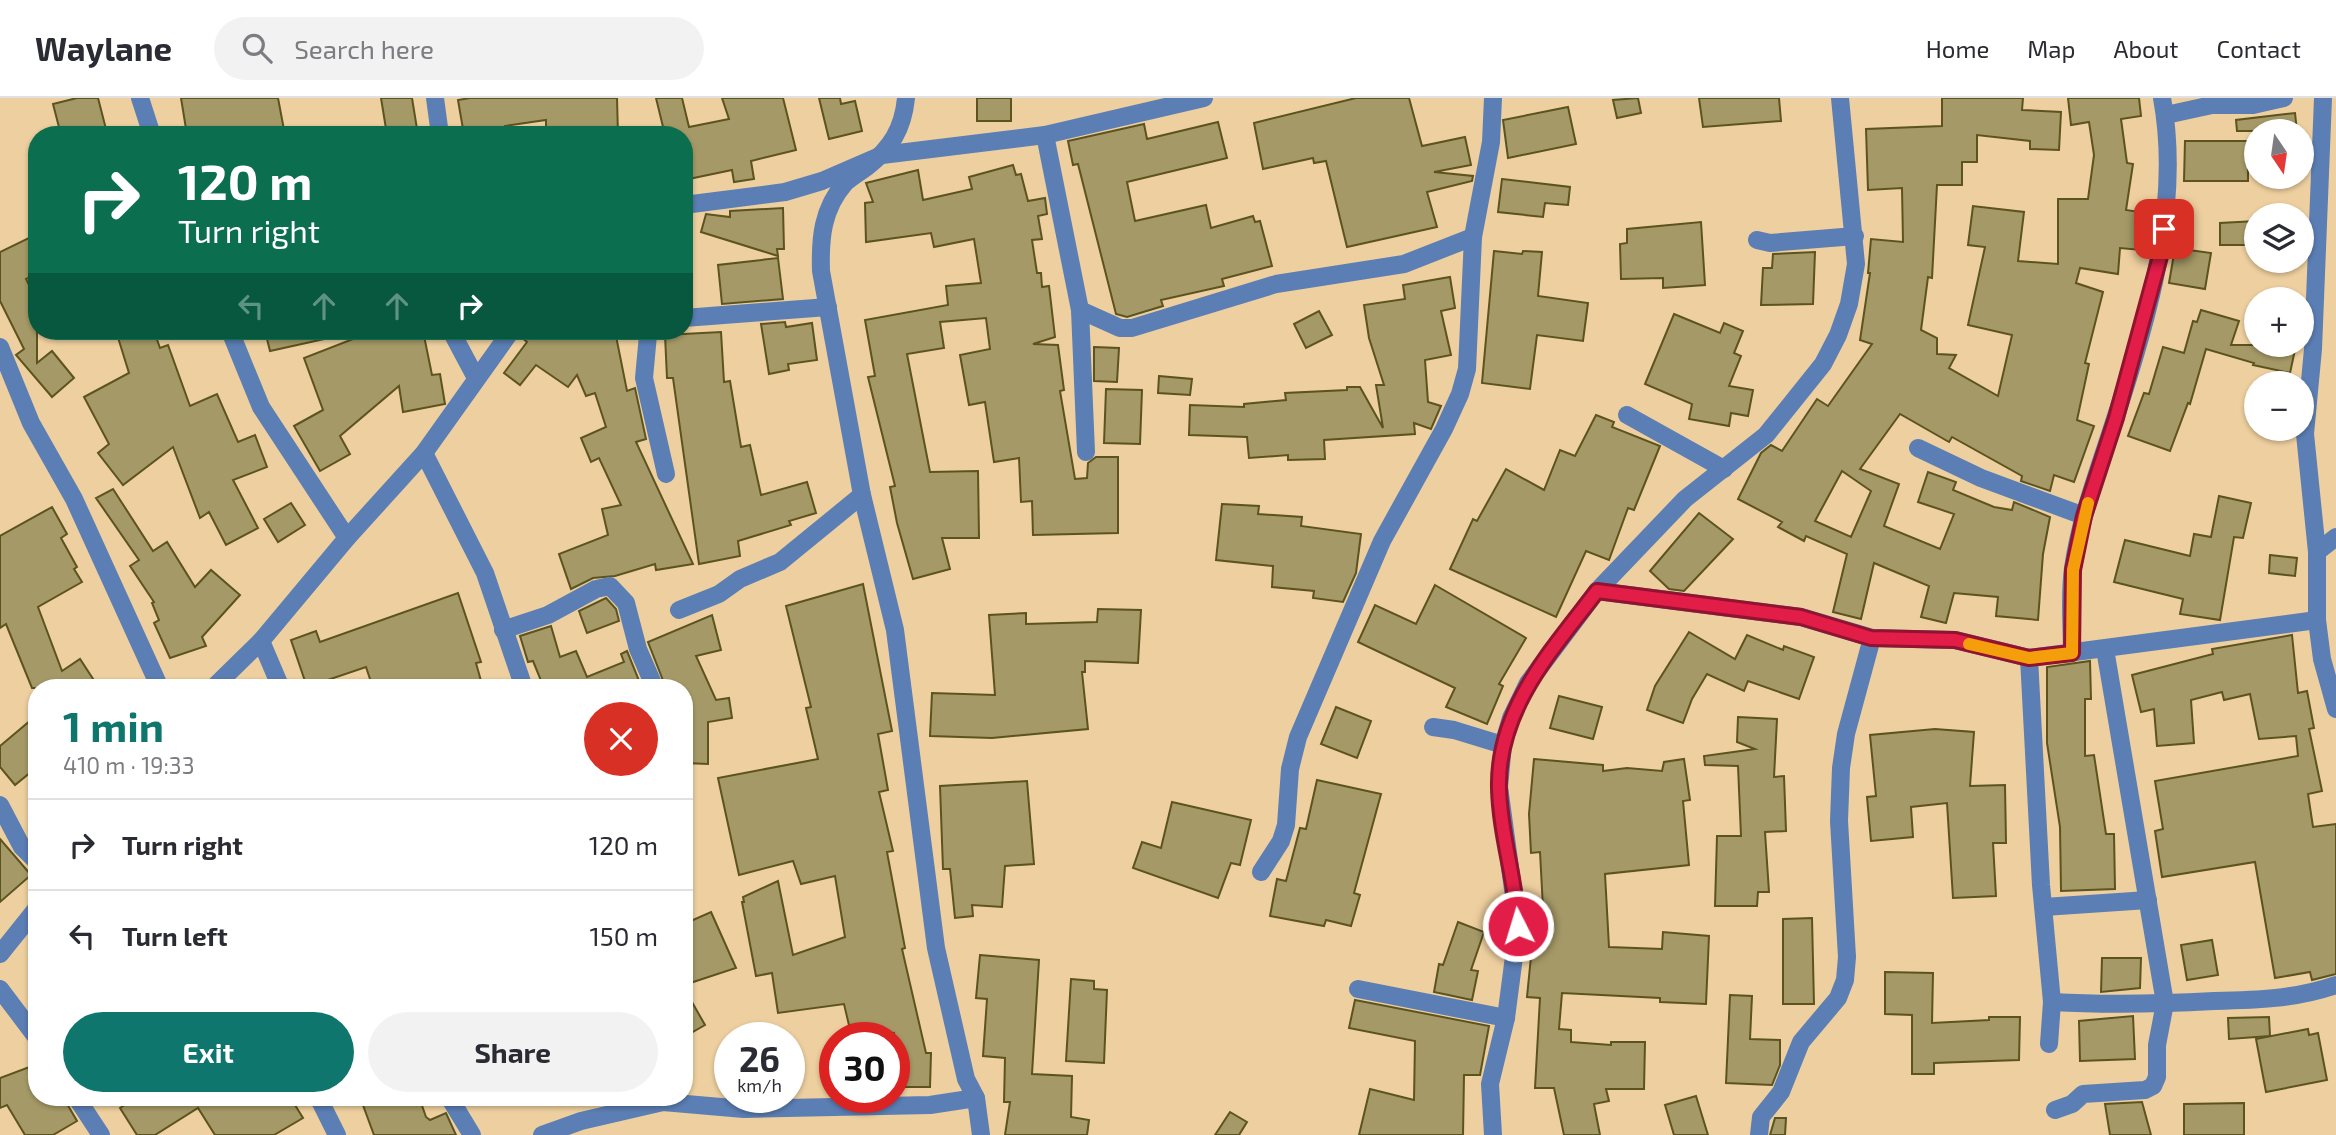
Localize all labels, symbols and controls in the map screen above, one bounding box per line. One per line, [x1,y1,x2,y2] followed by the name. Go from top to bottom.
[214,17,704,80] search box
[35,28,172,68] text: Waylane
[238,29,276,67] icon: search
[294,33,434,64] text: Search here
[1926,34,1989,63] text: Home
[2027,34,2075,63] text: Map
[2113,34,2179,63] text: About
[2217,34,2301,63] text: Contact
[2244,119,2314,189] north arrow
[2244,119,2314,441] map controls
[178,151,312,210] text: 120 m
[63,154,154,245] icon: right
[2134,199,2194,259] pin
[2244,203,2314,273] button: layers
[2145,210,2183,248] icon: arrive
[178,211,320,249] text: Turn right
[232,287,270,325] icon: left
[305,287,343,325] icon: ahead
[378,287,416,325] icon: ahead
[451,287,489,325] icon: right
[2244,287,2314,357] button: +
[2244,371,2314,441] button: −
[63,700,164,750] text: 1 min
[584,702,658,776] button: close
[63,751,194,779] text: 410 m · 19:33
[63,826,101,864] icon: right
[122,829,243,860] text: Turn right
[589,829,658,860] text: 120 m
[1481,889,1555,963] position arrow
[63,917,101,955] icon: left
[122,920,228,951] text: Turn left
[589,920,658,951] text: 150 m
[63,1012,354,1092] button: Exit
[368,1012,658,1092] button: Share
[819,1022,910,1113] speed limit sign: 30
[739,1037,780,1079] text: 26
[737,1074,782,1096] text: km/h

